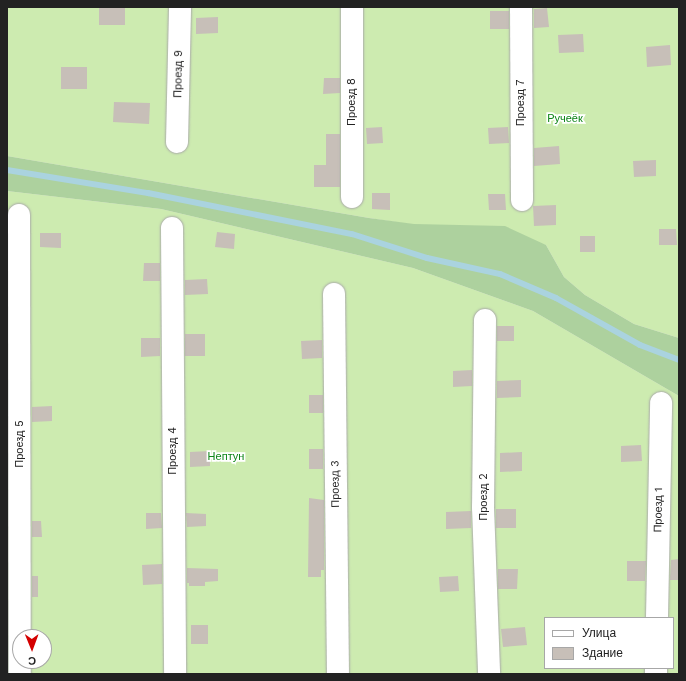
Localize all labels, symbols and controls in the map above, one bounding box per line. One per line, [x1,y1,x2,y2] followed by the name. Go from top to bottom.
[172,50,186,98] street label: Проезд 9
[345,78,359,126] street label: Проезд 8
[514,79,528,127] street label: Проезд 7
[547,112,583,126] park label: Ручеёк
[13,420,27,468] street label: Проезд 5
[166,427,180,475] street label: Проезд 4
[208,450,244,464] park label: Нептун
[329,460,343,508] street label: Проезд 3
[477,473,491,521] street label: Проезд 2
[652,487,666,533] street label: Проезд 1
[544,617,674,669] legend
[582,626,616,640] text: Улица
[12,629,52,669] north arrow
[582,646,623,660] text: Здание
[28,654,36,667] text: С

